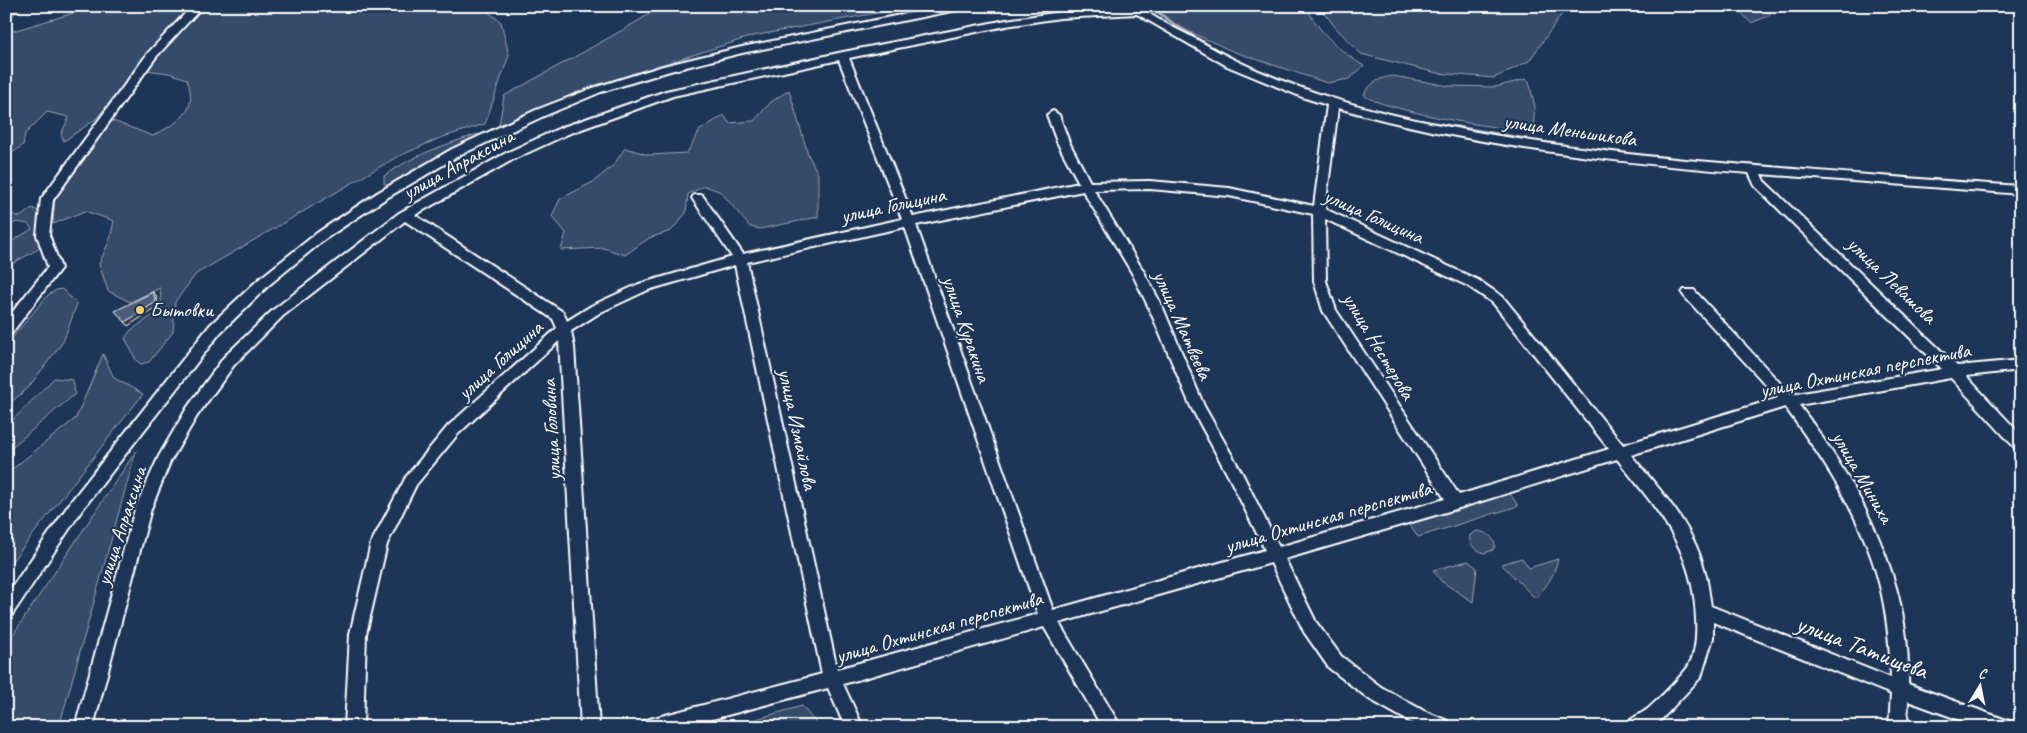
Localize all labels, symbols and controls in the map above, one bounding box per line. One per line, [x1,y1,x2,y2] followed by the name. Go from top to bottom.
[1500,108,1640,152] street label: улица Меньшикова
[396,122,520,206] street label: улица Апраксина
[836,181,949,229] street label: улица Голицина
[1318,182,1429,250] street label: улица Голицина
[1840,230,1943,330] street label: улица Левашова
[1147,265,1219,385] street label: улица Матвеева
[936,270,998,387] street label: улица Куракина
[1336,286,1422,406] street label: улица Нестерова
[150,297,215,323] place label: Бытовки
[134,304,146,316] marker: Бытовки
[450,314,550,407] street label: улица Голицина
[1756,337,1974,404] street label: улица Охтинская перспектива
[772,364,824,493] street label: улица Измайлова
[535,377,567,484] street label: улица Головина
[1825,425,1901,530] street label: улица Миниха
[89,461,153,590] street label: улица Апраксина
[1220,475,1436,560] street label: улица Охтинская перспектива
[831,585,1047,670] street label: улица Охтинская перспектива
[1790,607,1934,687] street label: улица Татищева
[1954,660,2004,710] north arrow
[1977,665,1989,683] text: С

